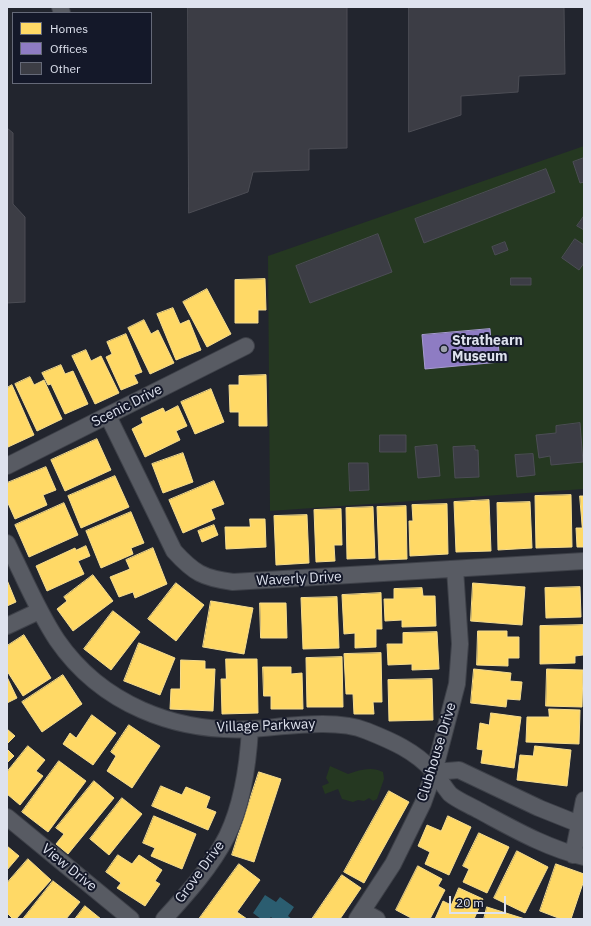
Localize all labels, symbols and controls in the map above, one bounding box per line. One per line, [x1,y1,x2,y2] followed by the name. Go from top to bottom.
[12,12,152,84] legend
[50,21,88,36] text: Homes
[50,41,88,56] text: Offices
[50,61,81,76] text: Other
[452,333,523,366] place label: Strathearn Museum
[439,344,449,354] marker: Strathearn Museum
[89,381,165,431] street label: Scenic Drive
[256,568,342,590] street label: Waverly Drive
[414,700,460,804] street label: Clubhouse Drive
[216,716,316,736] street label: Village Parkway
[172,838,228,906] street label: Grove Drive
[38,841,100,895] street label: View Drive
[451,888,508,914] scale bar
[456,895,484,910] text: 20 m

